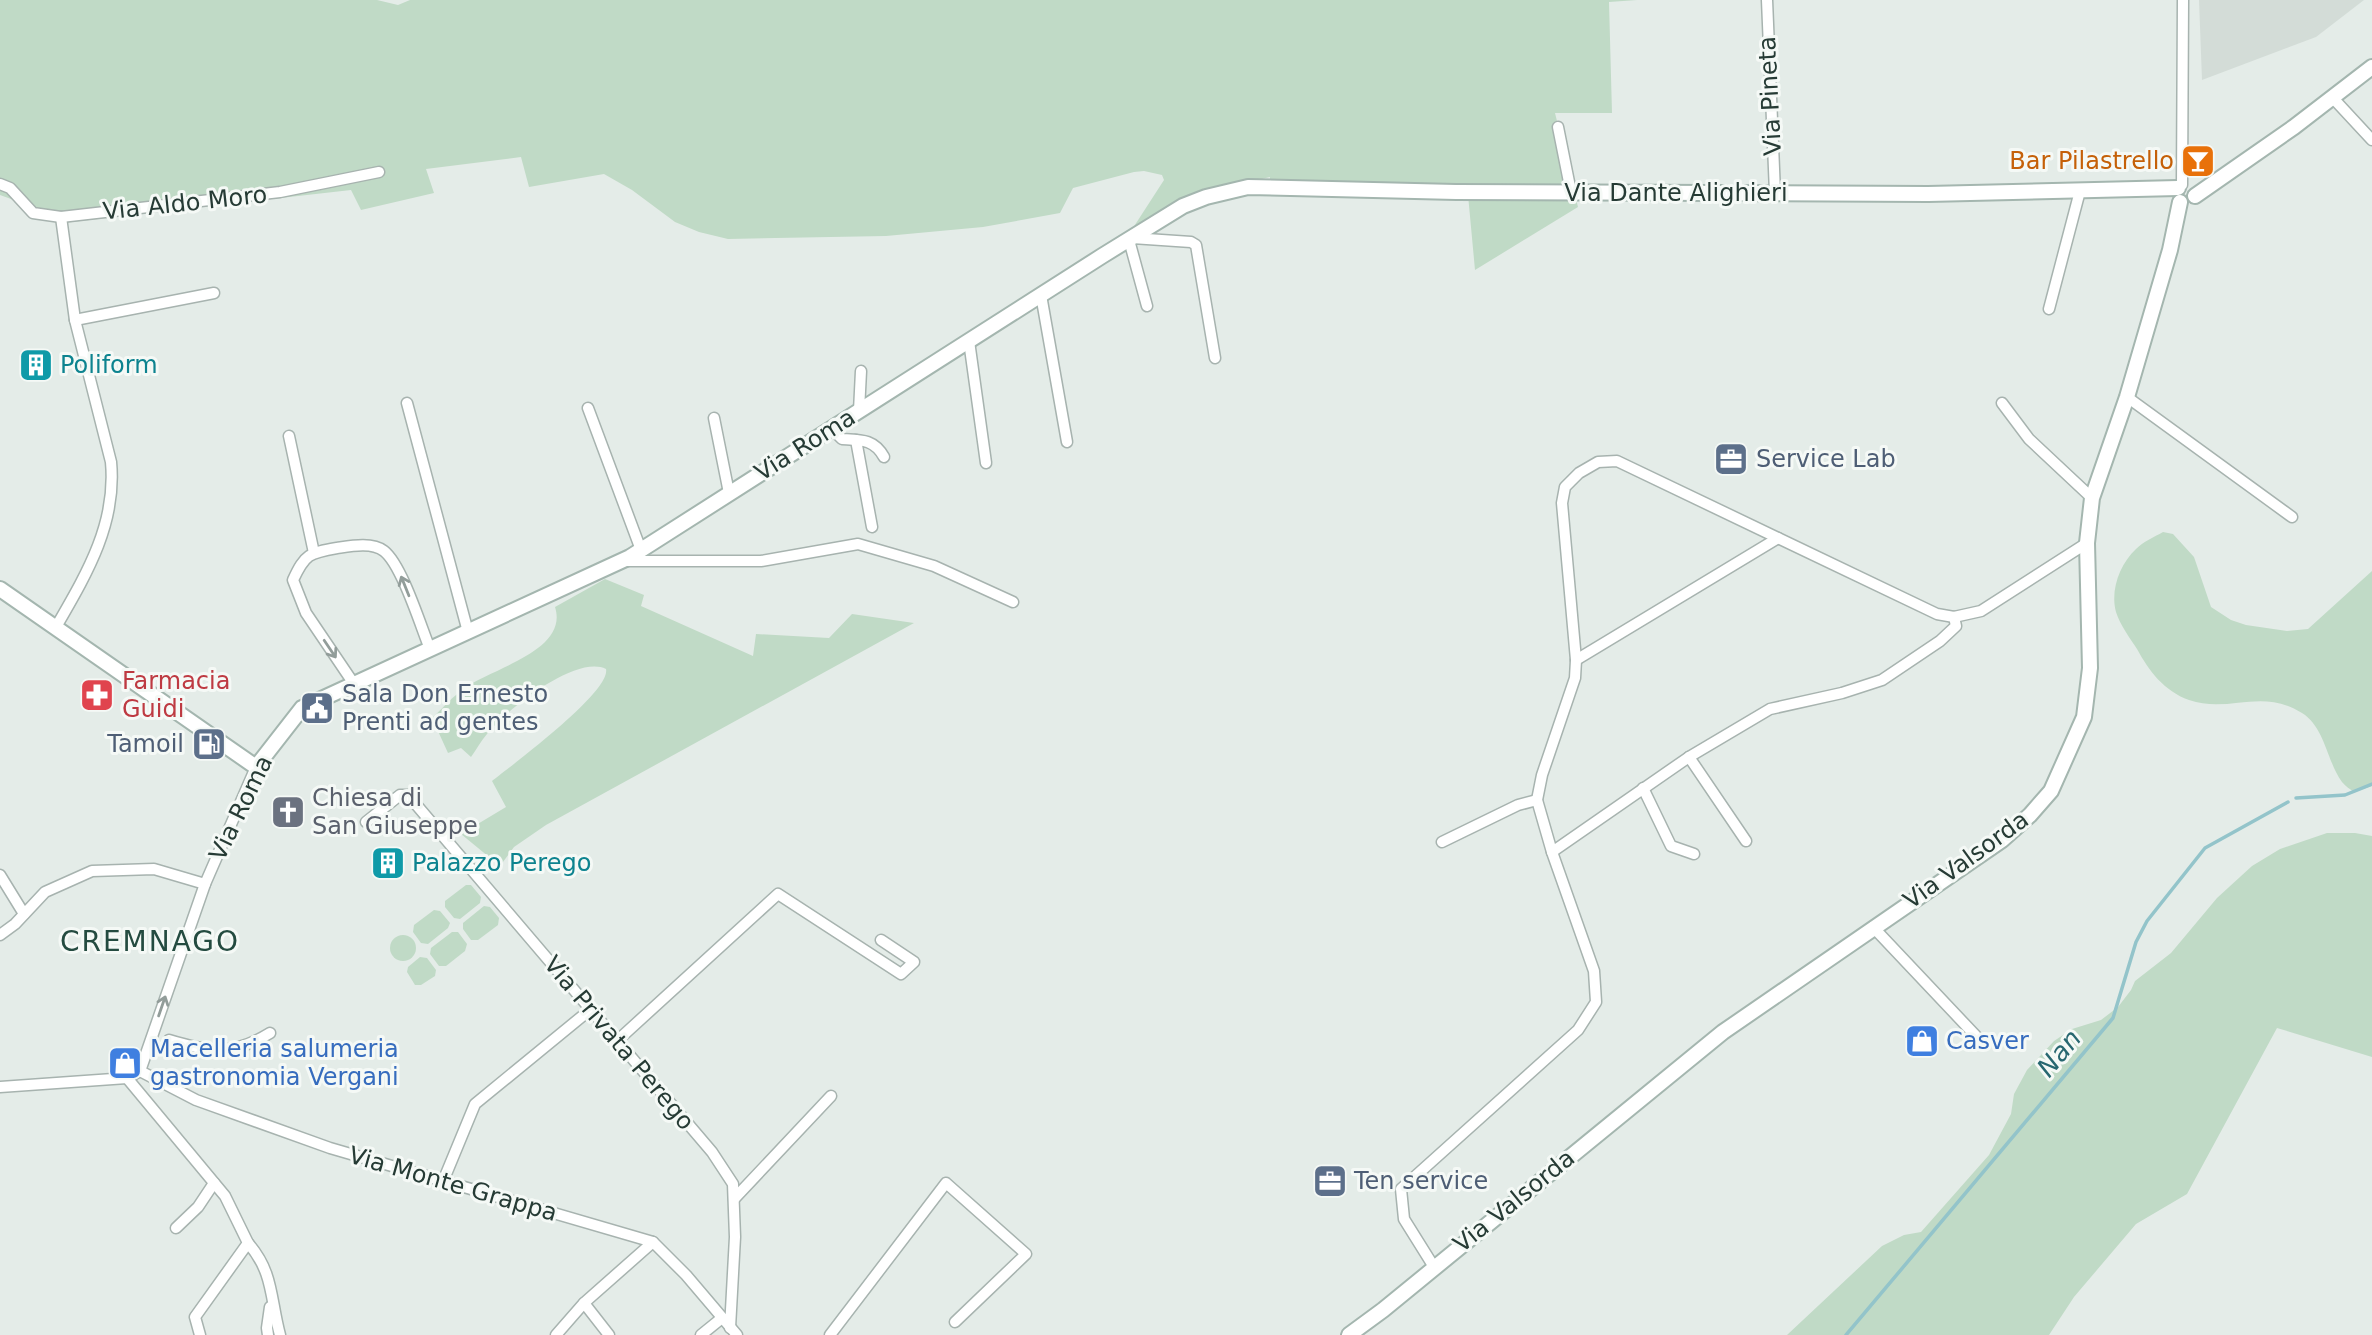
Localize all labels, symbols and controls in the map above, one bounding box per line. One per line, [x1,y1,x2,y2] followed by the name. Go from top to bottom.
[1753,36,1787,156] street label: Via Pineta
[2179,142,2217,180] bar icon: Bar Pilastrello
[2009,147,2174,175] place label: Bar Pilastrello
[1564,179,1788,207] street label: Via Dante Alighieri
[102,180,268,226] street label: Via Aldo Moro
[17,346,55,384] building icon: Poliform
[60,351,158,379] place label: Poliform
[750,403,860,487] street label: Via Roma
[1712,440,1750,478] office icon: Service Lab
[1756,445,1896,473] place label: Service Lab
[397,575,410,597] one-way arrow
[323,639,338,658] one-way arrow
[122,667,230,723] place label: Farmacia Guidi
[78,676,116,714] pharmacy icon: Farmacia Guidi
[342,680,548,736] place label: Sala Don Ernesto Prenti ad gentes
[298,689,336,727] public building icon: Sala Don Ernesto Prenti ad gentes
[190,725,228,763] fuel station icon: Tamoil
[106,730,184,758] place label: Tamoil
[204,751,278,865] street label: Via Roma
[312,784,478,840] place label: Chiesa di San Giuseppe
[269,793,307,831] church icon: Chiesa di San Giuseppe
[1898,805,2034,915] street label: Via Valsorda
[369,844,407,882] building icon: Palazzo Perego
[412,849,591,877] place label: Palazzo Perego
[60,925,240,958] district label: CREMNAGO
[538,950,700,1136] street label: Via Privata Perego
[157,996,169,1018] one-way arrow
[1903,1022,1941,1060] shop icon: Casver
[2031,1023,2087,1083] water label: Nan
[1946,1027,2029,1055] place label: Casver
[150,1035,399,1091] place label: Macelleria salumeria gastronomia Vergani
[106,1044,144,1082] shop icon: Macelleria salumeria gastronomia Vergani
[345,1141,561,1227] street label: Via Monte Grappa
[1448,1144,1580,1258] street label: Via Valsorda
[1311,1162,1349,1200] office icon: Ten service
[1353,1167,1488,1195] place label: Ten service

